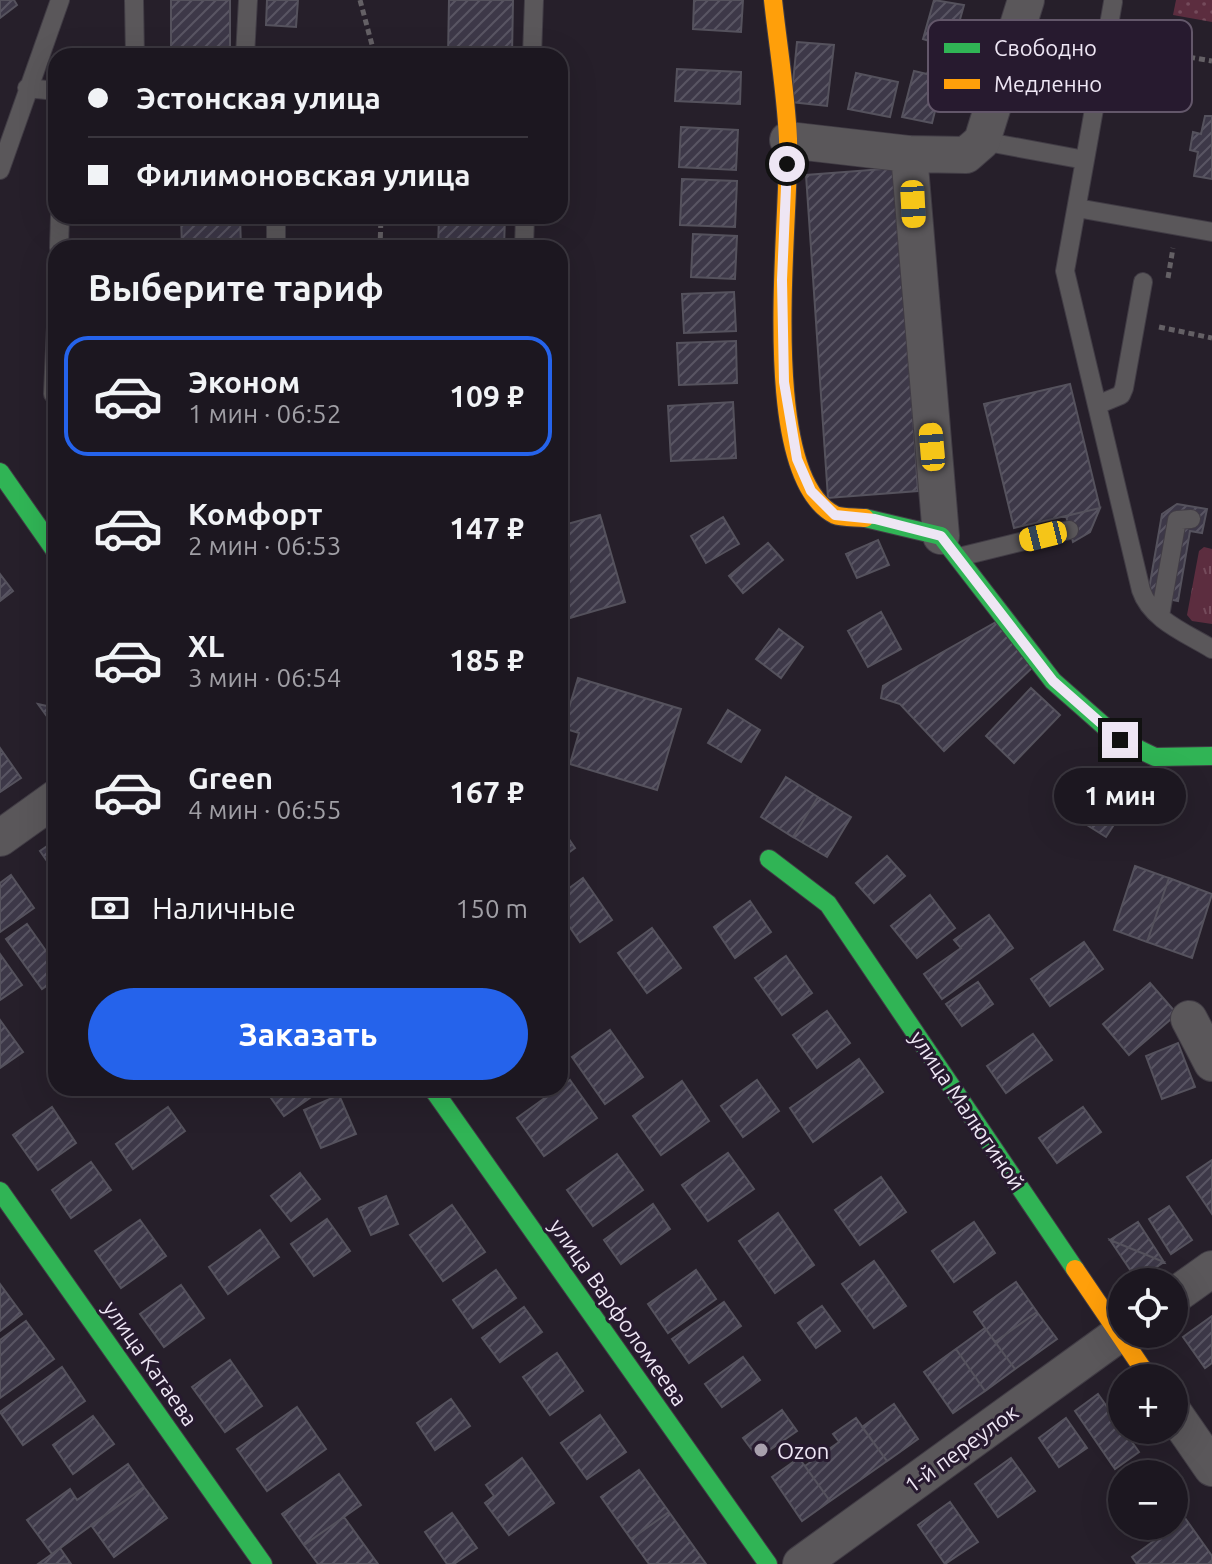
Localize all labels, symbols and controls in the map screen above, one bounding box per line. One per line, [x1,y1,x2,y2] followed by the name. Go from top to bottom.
[928,20,1192,112] legend
[994,35,1097,60] text: Свободно
[994,71,1102,96] text: Медленно
[136,81,381,115] text: Эстонская улица
[769,146,805,182] route start
[136,158,471,192] text: Филимоновская улица
[900,179,926,229] car
[88,267,384,308] text: Выберите тариф
[92,360,164,432] icon: car
[188,365,300,399] text: Эконом
[449,379,524,413] text: 109 ₽
[188,399,341,428] text: 1 мин · 06:52
[918,422,946,472] car
[92,492,164,564] icon: car
[188,497,322,531] text: Комфорт
[449,511,524,545] text: 147 ₽
[1017,519,1069,553] car
[188,531,341,560] text: 2 мин · 06:53
[92,624,164,696] icon: car
[188,629,224,663] text: XL
[449,643,524,677] text: 185 ₽
[188,663,341,692] text: 3 мин · 06:54
[1102,722,1138,758] route end
[92,756,164,828] icon: car
[188,761,273,795] text: Green
[1054,768,1186,824] callout: 1 мин
[449,775,524,809] text: 167 ₽
[1084,781,1156,810] text: 1 мин
[188,795,341,824] text: 4 мин · 06:55
[88,886,132,930] icon: cash
[152,891,296,925] text: Наличные
[456,894,528,923] text: 150 m
[88,988,528,1080] button: Заказать
[905,1026,1031,1194] street label: улица Малюгиной
[545,1214,693,1410] street label: улица Варфоломеева
[1108,1268,1188,1540] map controls
[1108,1268,1188,1348] button: locate
[99,1296,203,1430] street label: улица Катаева
[1108,1364,1188,1444] button: +
[899,1399,1023,1497] street label: 1-й переулок
[777,1438,829,1463] place label: Ozon
[752,1441,770,1459] marker: Ozon
[1108,1460,1188,1540] button: −

